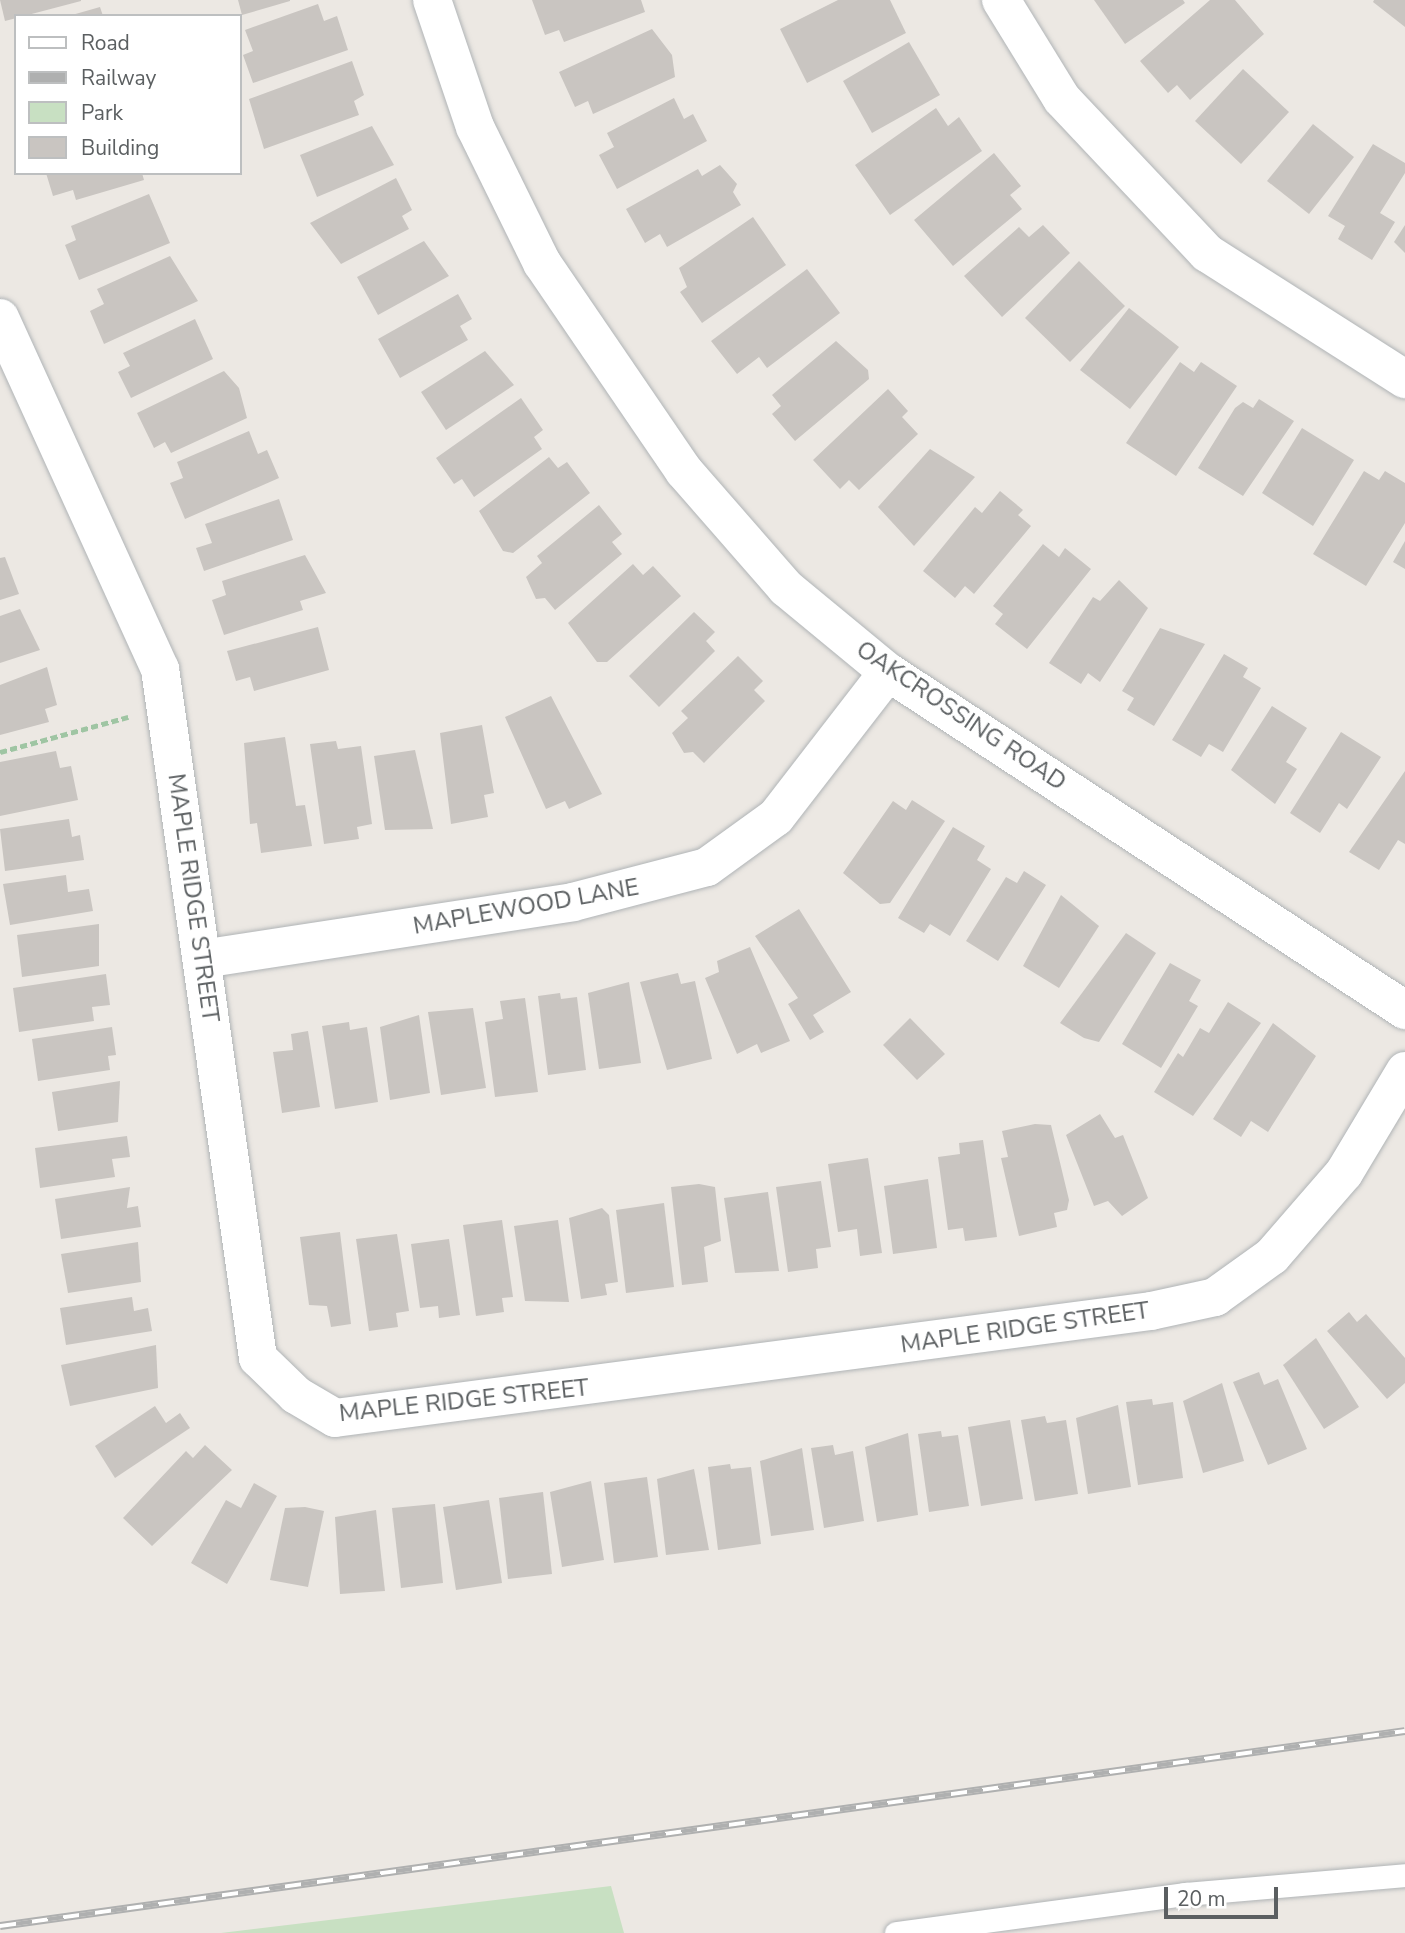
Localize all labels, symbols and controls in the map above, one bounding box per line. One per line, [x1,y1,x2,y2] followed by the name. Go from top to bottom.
[14,14,242,175] legend
[81,29,130,57] text: Road
[81,64,156,92] text: Railway
[81,99,123,127] text: Park
[81,134,159,162] text: Building
[851,635,1071,797] street label: OAKCROSSING ROAD
[161,772,225,1024] street label: MAPLE RIDGE STREET
[411,873,641,941] street label: MAPLEWOOD LANE
[899,1296,1151,1360] street label: MAPLE RIDGE STREET
[338,1374,590,1428] street label: MAPLE RIDGE STREET
[1167,1874,1281,1918] scale bar
[1177,1885,1226,1913] text: 20 m

